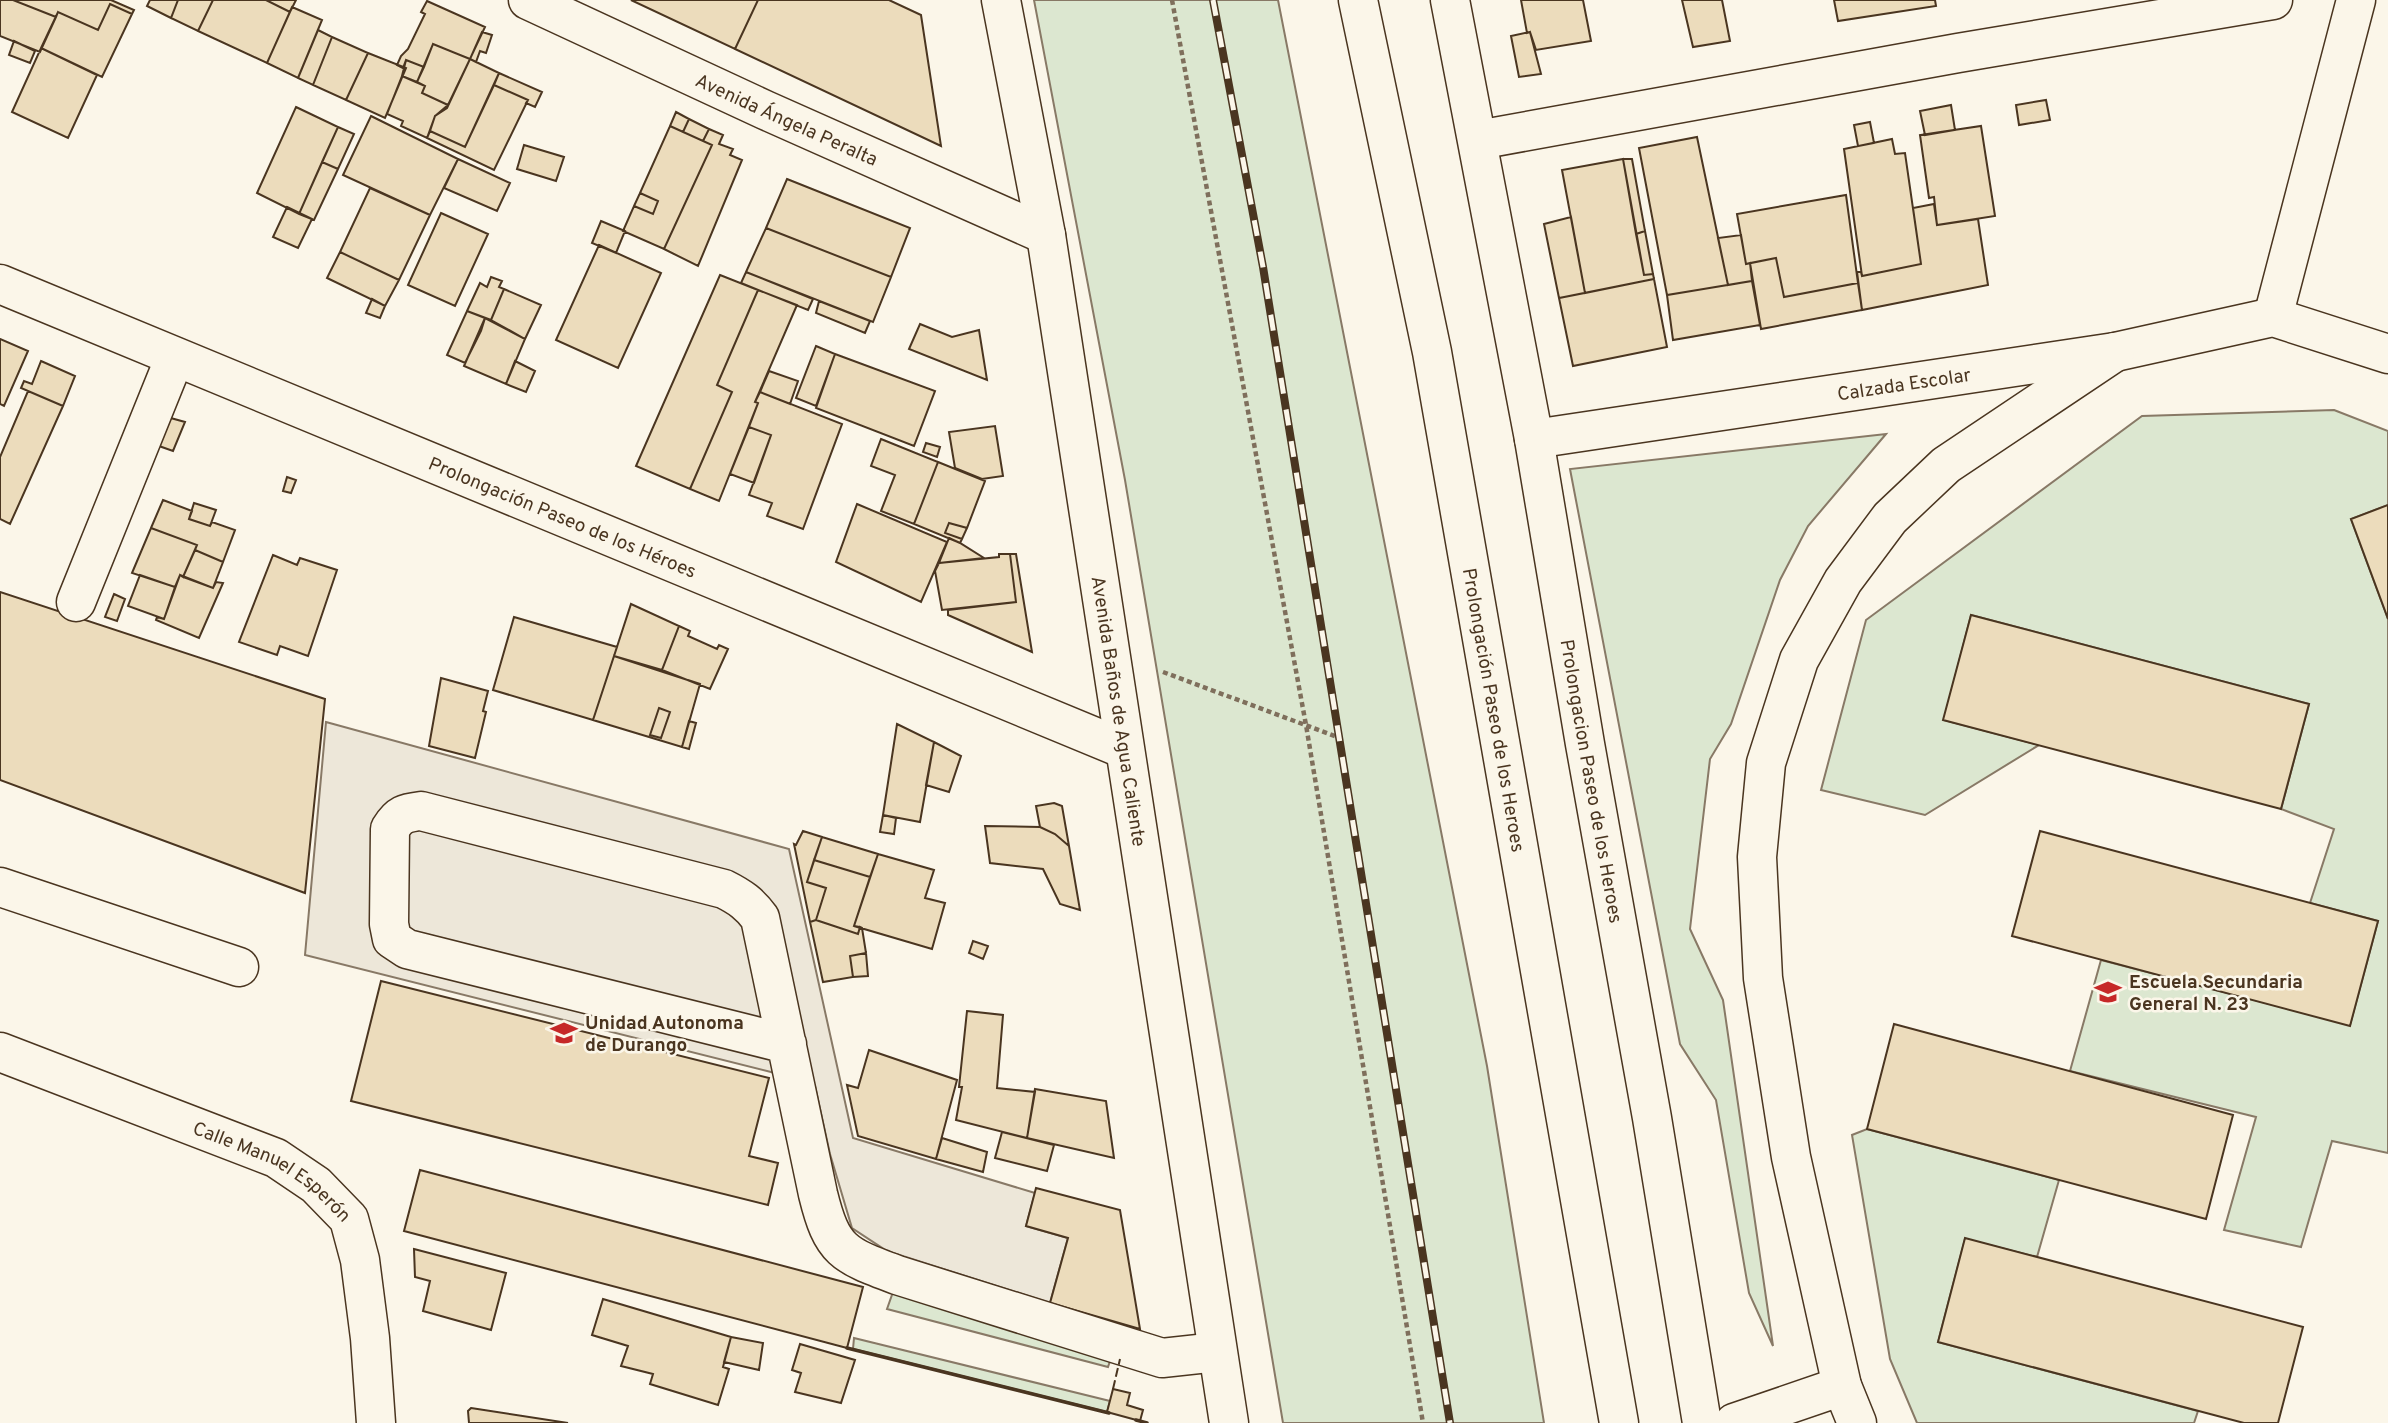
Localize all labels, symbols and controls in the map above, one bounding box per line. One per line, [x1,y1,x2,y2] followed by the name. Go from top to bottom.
[691,69,881,173] street label: Avenida Ángela Peralta
[1836,364,1973,407] street label: Calzada Escolar
[424,453,700,585] street label: Prolongación Paseo de los Héroes
[1456,566,1529,854] street label: Prolongación Paseo de los Heroes
[1085,574,1150,848] street label: Avenida Baños de Agua Caliente
[1554,638,1627,925] street label: Prolongacion Paseo de los Heroes
[2129,971,2303,1017] place label: Escuela Secundaria General N. 23
[2093,977,2123,1007] school or university icon: Escuela Secundaria General N. 23
[585,1012,744,1058] place label: Unidad Autonoma de Durango
[549,1018,579,1048] school or university icon: Unidad Autonoma de Durango
[189,1117,355,1228] street label: Calle Manuel Esperón

